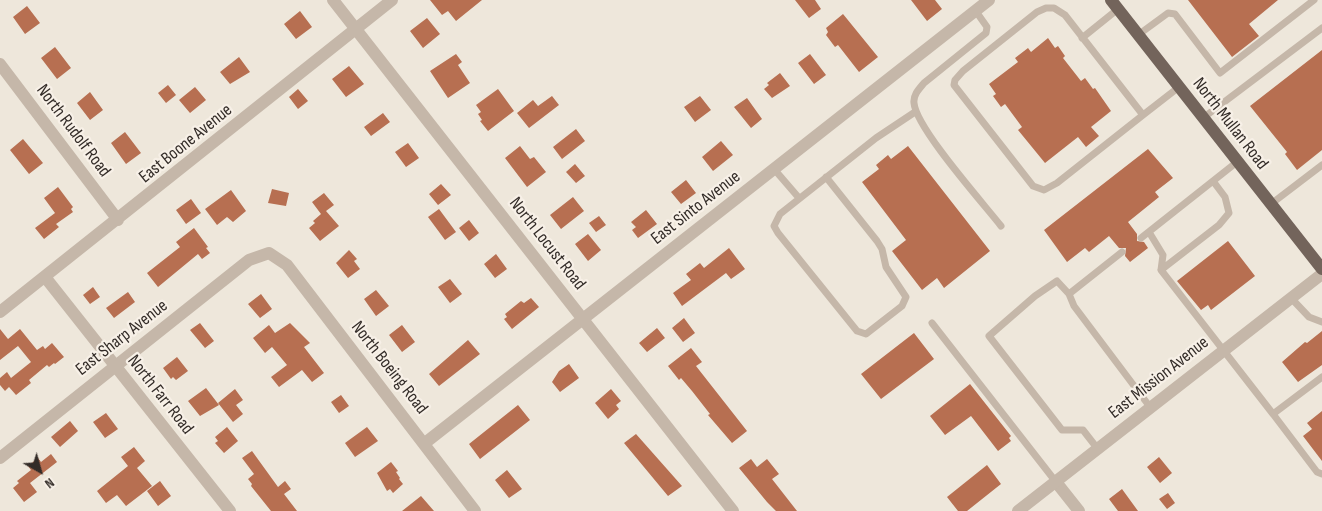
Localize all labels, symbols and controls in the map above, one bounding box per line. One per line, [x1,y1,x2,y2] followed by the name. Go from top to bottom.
[1187,74,1273,174] street label: North Mullan Road
[31,80,115,182] street label: North Rudolf Road
[135,100,237,188] street label: East Boone Avenue
[647,166,745,250] street label: East Sinto Avenue
[504,193,590,295] street label: North Locust Road
[72,295,172,381] street label: East Sharp Avenue
[346,317,432,419] street label: North Boeing Road
[1105,332,1213,424] street label: East Mission Avenue
[122,351,198,439] street label: North Farr Road
[15,446,65,496] north arrow
[41,474,58,492] text: N

